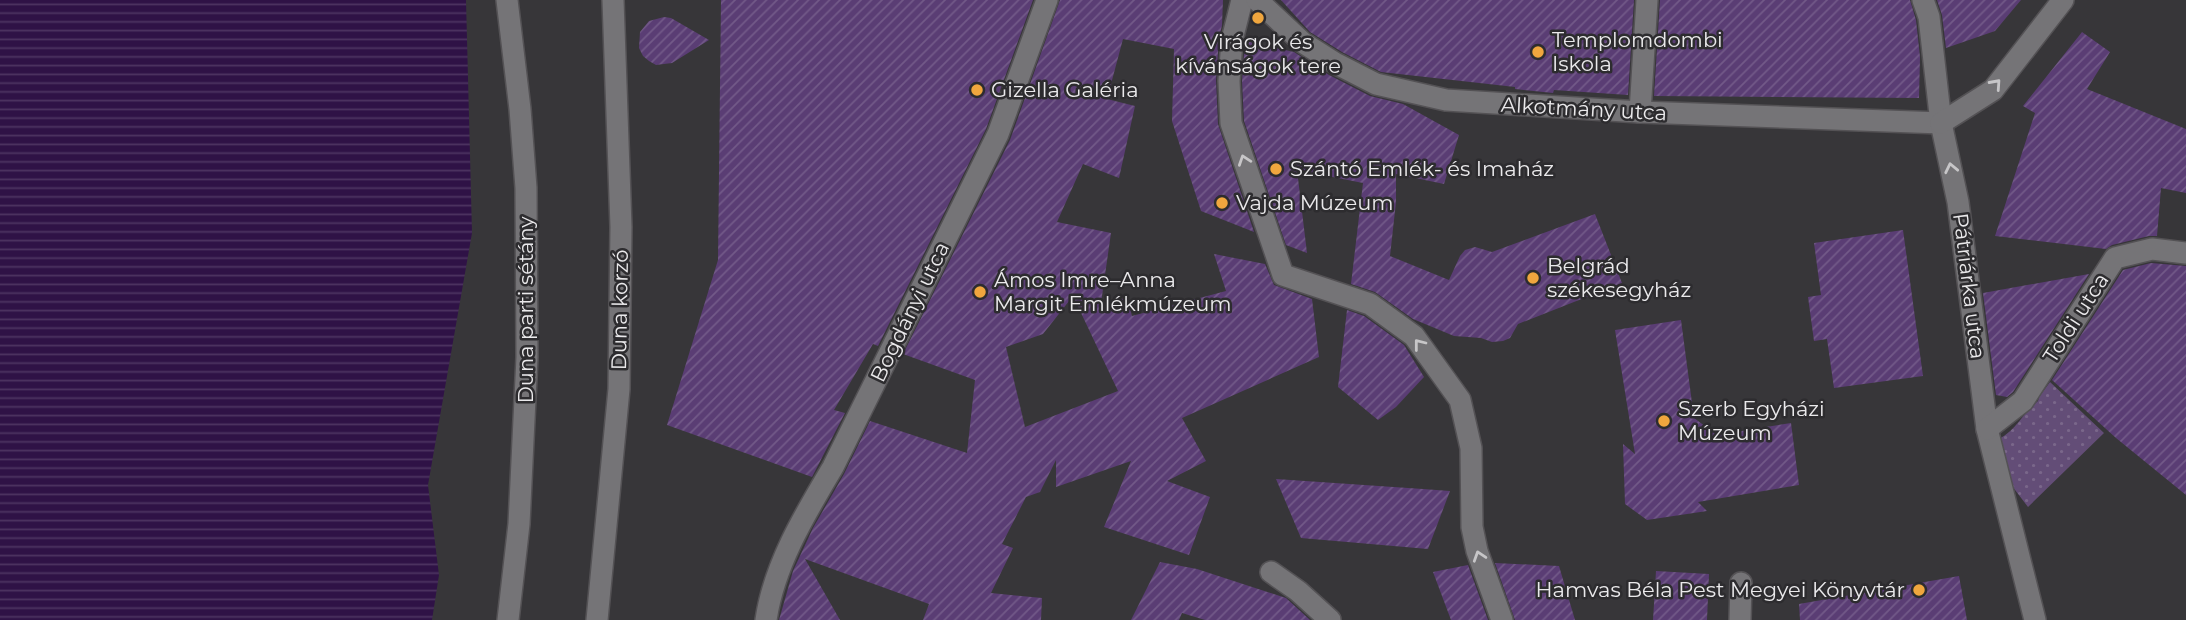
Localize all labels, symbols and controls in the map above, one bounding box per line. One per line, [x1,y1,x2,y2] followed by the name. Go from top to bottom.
[1250,10,1266,26] marker: Virágok és kívánságok tere
[1552,27,1723,76] place label: Templomdombi Iskola
[1175,29,1341,78] place label: Virágok és kívánságok tere
[1530,44,1546,60] marker: Templomdombi Iskola
[991,77,1139,102] place label: Gizella Galéria
[1988,79,2001,92] one-way arrow
[969,82,985,98] marker: Gizella Galéria
[1500,92,1668,125] street label: Alkotmány utca
[1238,154,1252,167] one-way arrow
[1290,156,1554,181] place label: Szántó Emlék- és Imaház
[1268,161,1284,177] marker: Szántó Emlék- és Imaház
[1944,162,1959,174] one-way arrow
[1236,190,1394,215] place label: Vajda Múzeum
[1214,195,1230,211] marker: Vajda Múzeum
[1948,211,1991,360] street label: Pátriárka utca
[513,216,538,404] street label: Duna parti sétány
[865,238,954,386] street label: Bogdányi utca
[606,249,633,371] street label: Duna korzó
[1547,253,1691,302] place label: Belgrád székesegyház
[994,267,1232,316] place label: Ámos Imre–Anna Margit Emlékmúzeum
[2037,268,2114,367] street label: Toldi utca
[1525,270,1541,286] marker: Belgrád székesegyház
[972,284,988,300] marker: Ámos Imre–Anna Margit Emlékmúzeum
[1415,339,1428,352] one-way arrow
[1678,396,1825,445] place label: Szerb Egyházi Múzeum
[1656,413,1672,429] marker: Szerb Egyházi Múzeum
[1473,550,1487,562] one-way arrow
[1535,577,1905,602] place label: Hamvas Béla Pest Megyei Könyvtár
[1911,582,1927,598] marker: Hamvas Béla Pest Megyei Könyvtár

